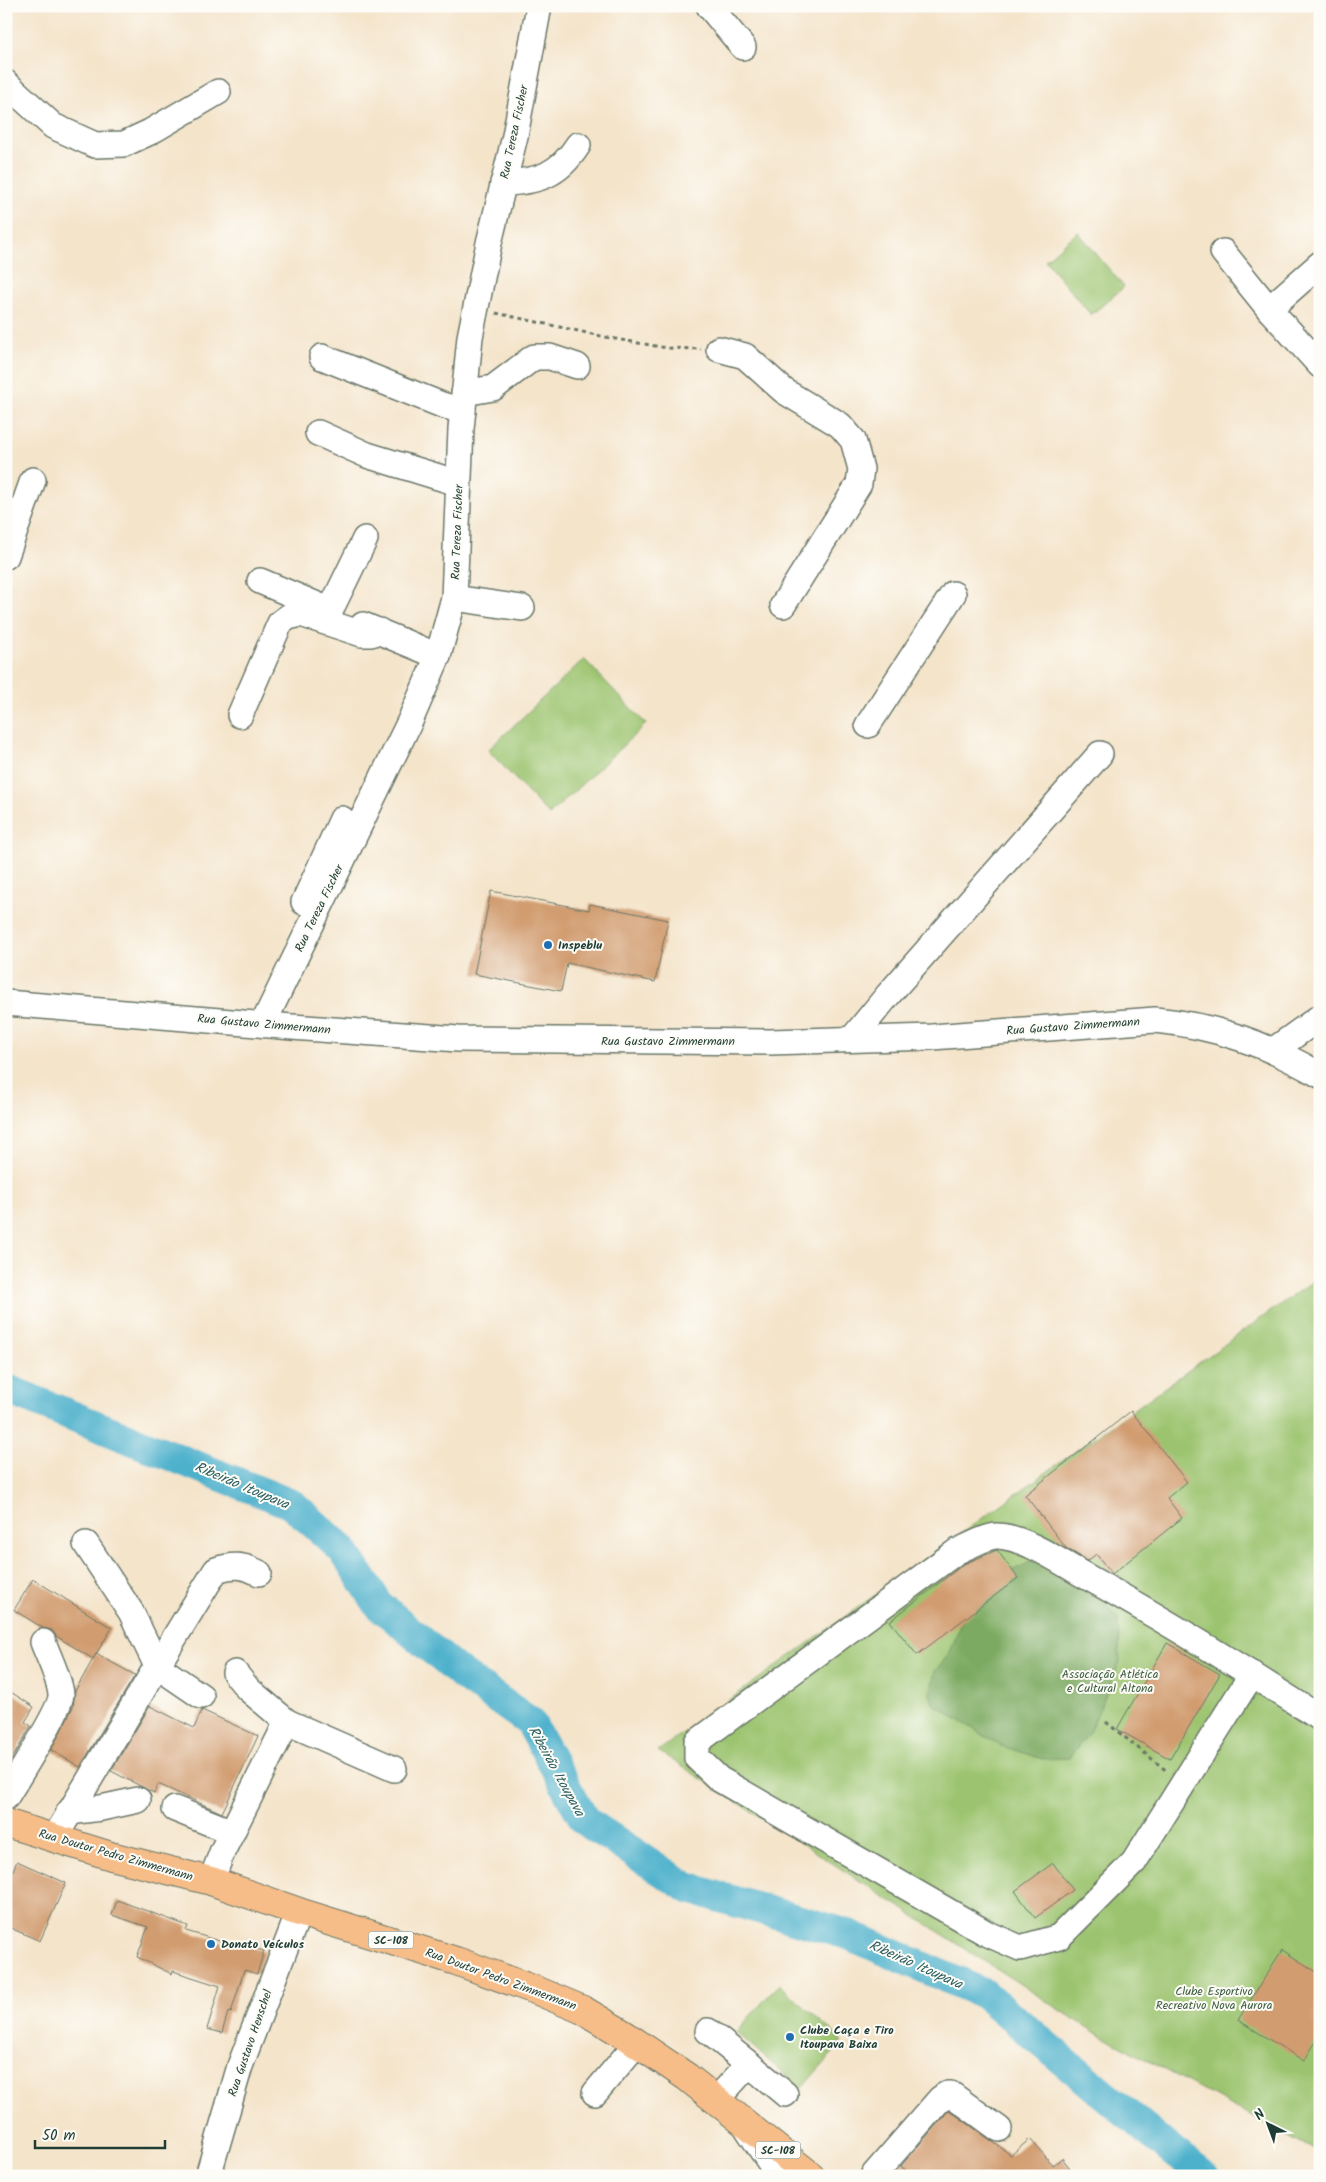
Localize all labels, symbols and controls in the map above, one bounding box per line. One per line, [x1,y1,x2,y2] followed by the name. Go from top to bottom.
[495,82,534,181] street label: Rua Tereza Fischer
[446,483,469,580] street label: Rua Tereza Fischer
[290,860,349,955] street label: Rua Tereza Fischer
[558,936,602,955] place label: Inspeblu
[542,939,554,951] marker: Inspeblu
[197,1009,331,1040] street label: Rua Gustavo Zimmermann
[1006,1012,1140,1041] street label: Rua Gustavo Zimmermann
[601,1032,735,1051] street label: Rua Gustavo Zimmermann
[191,1456,293,1516] water label: Ribeirão Itoupava
[1062,1665,1159,1698] park label: Associação Atlética e Cultural Altona
[522,1722,591,1822] water label: Ribeirão Itoupava
[36,1824,195,1887] street label: Rua Doutor Pedro Zimmermann
[368,1932,414,1948] road number: SC-108
[865,1934,967,1996] water label: Ribeirão Itoupava
[221,1935,304,1954] place label: Donato Veículos
[205,1938,217,1950] marker: Donato Veículos
[422,1943,579,2016] street label: Rua Doutor Pedro Zimmermann
[1156,1982,1273,2015] park label: Clube Esportivo Recreativo Nova Aurora
[223,1987,278,2099] street label: Rua Gustavo Henschel
[800,2021,894,2054] place label: Clube Caça e Tiro Itoupava Baixa
[784,2031,796,2043] marker: Clube Caça e Tiro Itoupava Baixa
[1244,2100,1294,2150] north arrow
[1249,2104,1271,2126] text: N
[35,2117,165,2149] scale bar
[42,2124,76,2148] text: 50 m
[756,2142,800,2158] road number: SC-108

